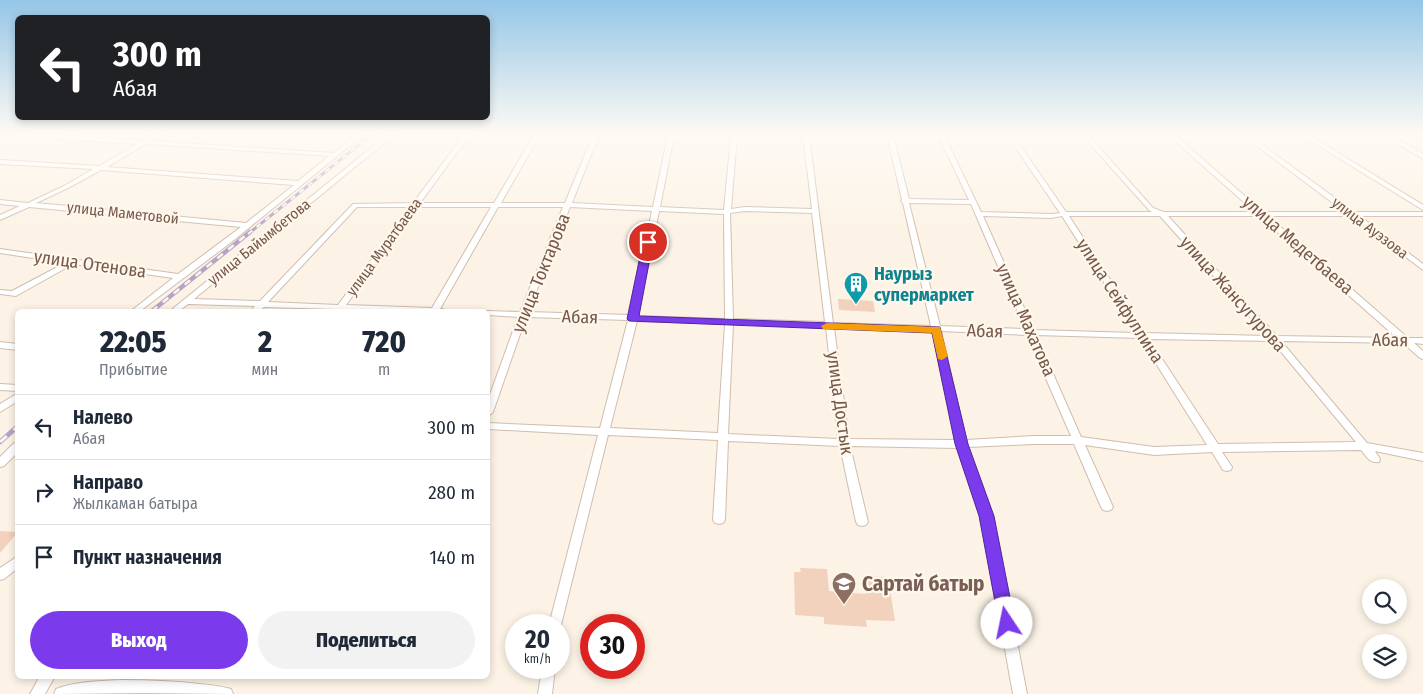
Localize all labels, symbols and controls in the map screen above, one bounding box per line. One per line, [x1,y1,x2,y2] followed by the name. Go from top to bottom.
[113,33,202,75] text: 300 m
[30,35,95,100] icon: left
[113,75,157,102] text: Абая
[1238,191,1358,299] street label: улица Медетбаева
[1328,193,1412,263] street label: улица Ауэзова
[204,195,314,289] street label: улица Байымбетова
[342,195,426,299] street label: улица Муратбаева
[66,198,180,228] street label: улица Маметовой
[507,210,575,336] street label: улица Токтарова
[627,221,669,263] pin
[634,228,662,256] icon: arrive
[1175,231,1291,357] street label: улица Жансугурова
[1071,235,1169,368] street label: улица Сейфуллина
[32,245,148,283] street label: улица Отенова
[991,260,1061,380] street label: улица Махатова
[874,263,974,306] place label: Наурыз супермаркет
[843,271,869,305] building icon: Наурыз супермаркет
[561,305,599,329] street label: Абая
[966,319,1004,343] street label: Абая
[100,324,167,360] text: 22:05
[258,324,272,360] text: 2
[362,324,406,360] text: 720
[1372,329,1408,351] street label: Абая
[822,350,858,457] street label: улица Достык
[99,360,168,379] text: Прибытие
[252,360,278,379] text: мин
[378,360,390,379] text: m
[73,406,133,429] text: Налево
[30,413,58,441] icon: left
[428,416,475,439] text: 300 m
[73,429,105,448] text: Абая
[73,471,143,494] text: Направо
[30,478,58,506] icon: right
[428,481,475,504] text: 280 m
[73,494,198,513] text: Жылкаман батыра
[30,543,58,571] icon: arrive
[73,546,222,569] text: Пункт назначения
[429,546,475,569] text: 140 m
[831,571,857,605] school or university icon: Сартай батыр
[862,571,984,597] place label: Сартай батыр
[1362,579,1407,679] map controls
[1362,579,1407,624] button: search
[980,596,1032,648] position arrow
[30,611,248,669] button: Выход
[258,611,475,669] button: Поделиться
[580,614,645,679] speed limit sign: 30
[525,625,550,655] text: 20
[1362,634,1407,679] button: layers
[524,652,551,666] text: km/h

